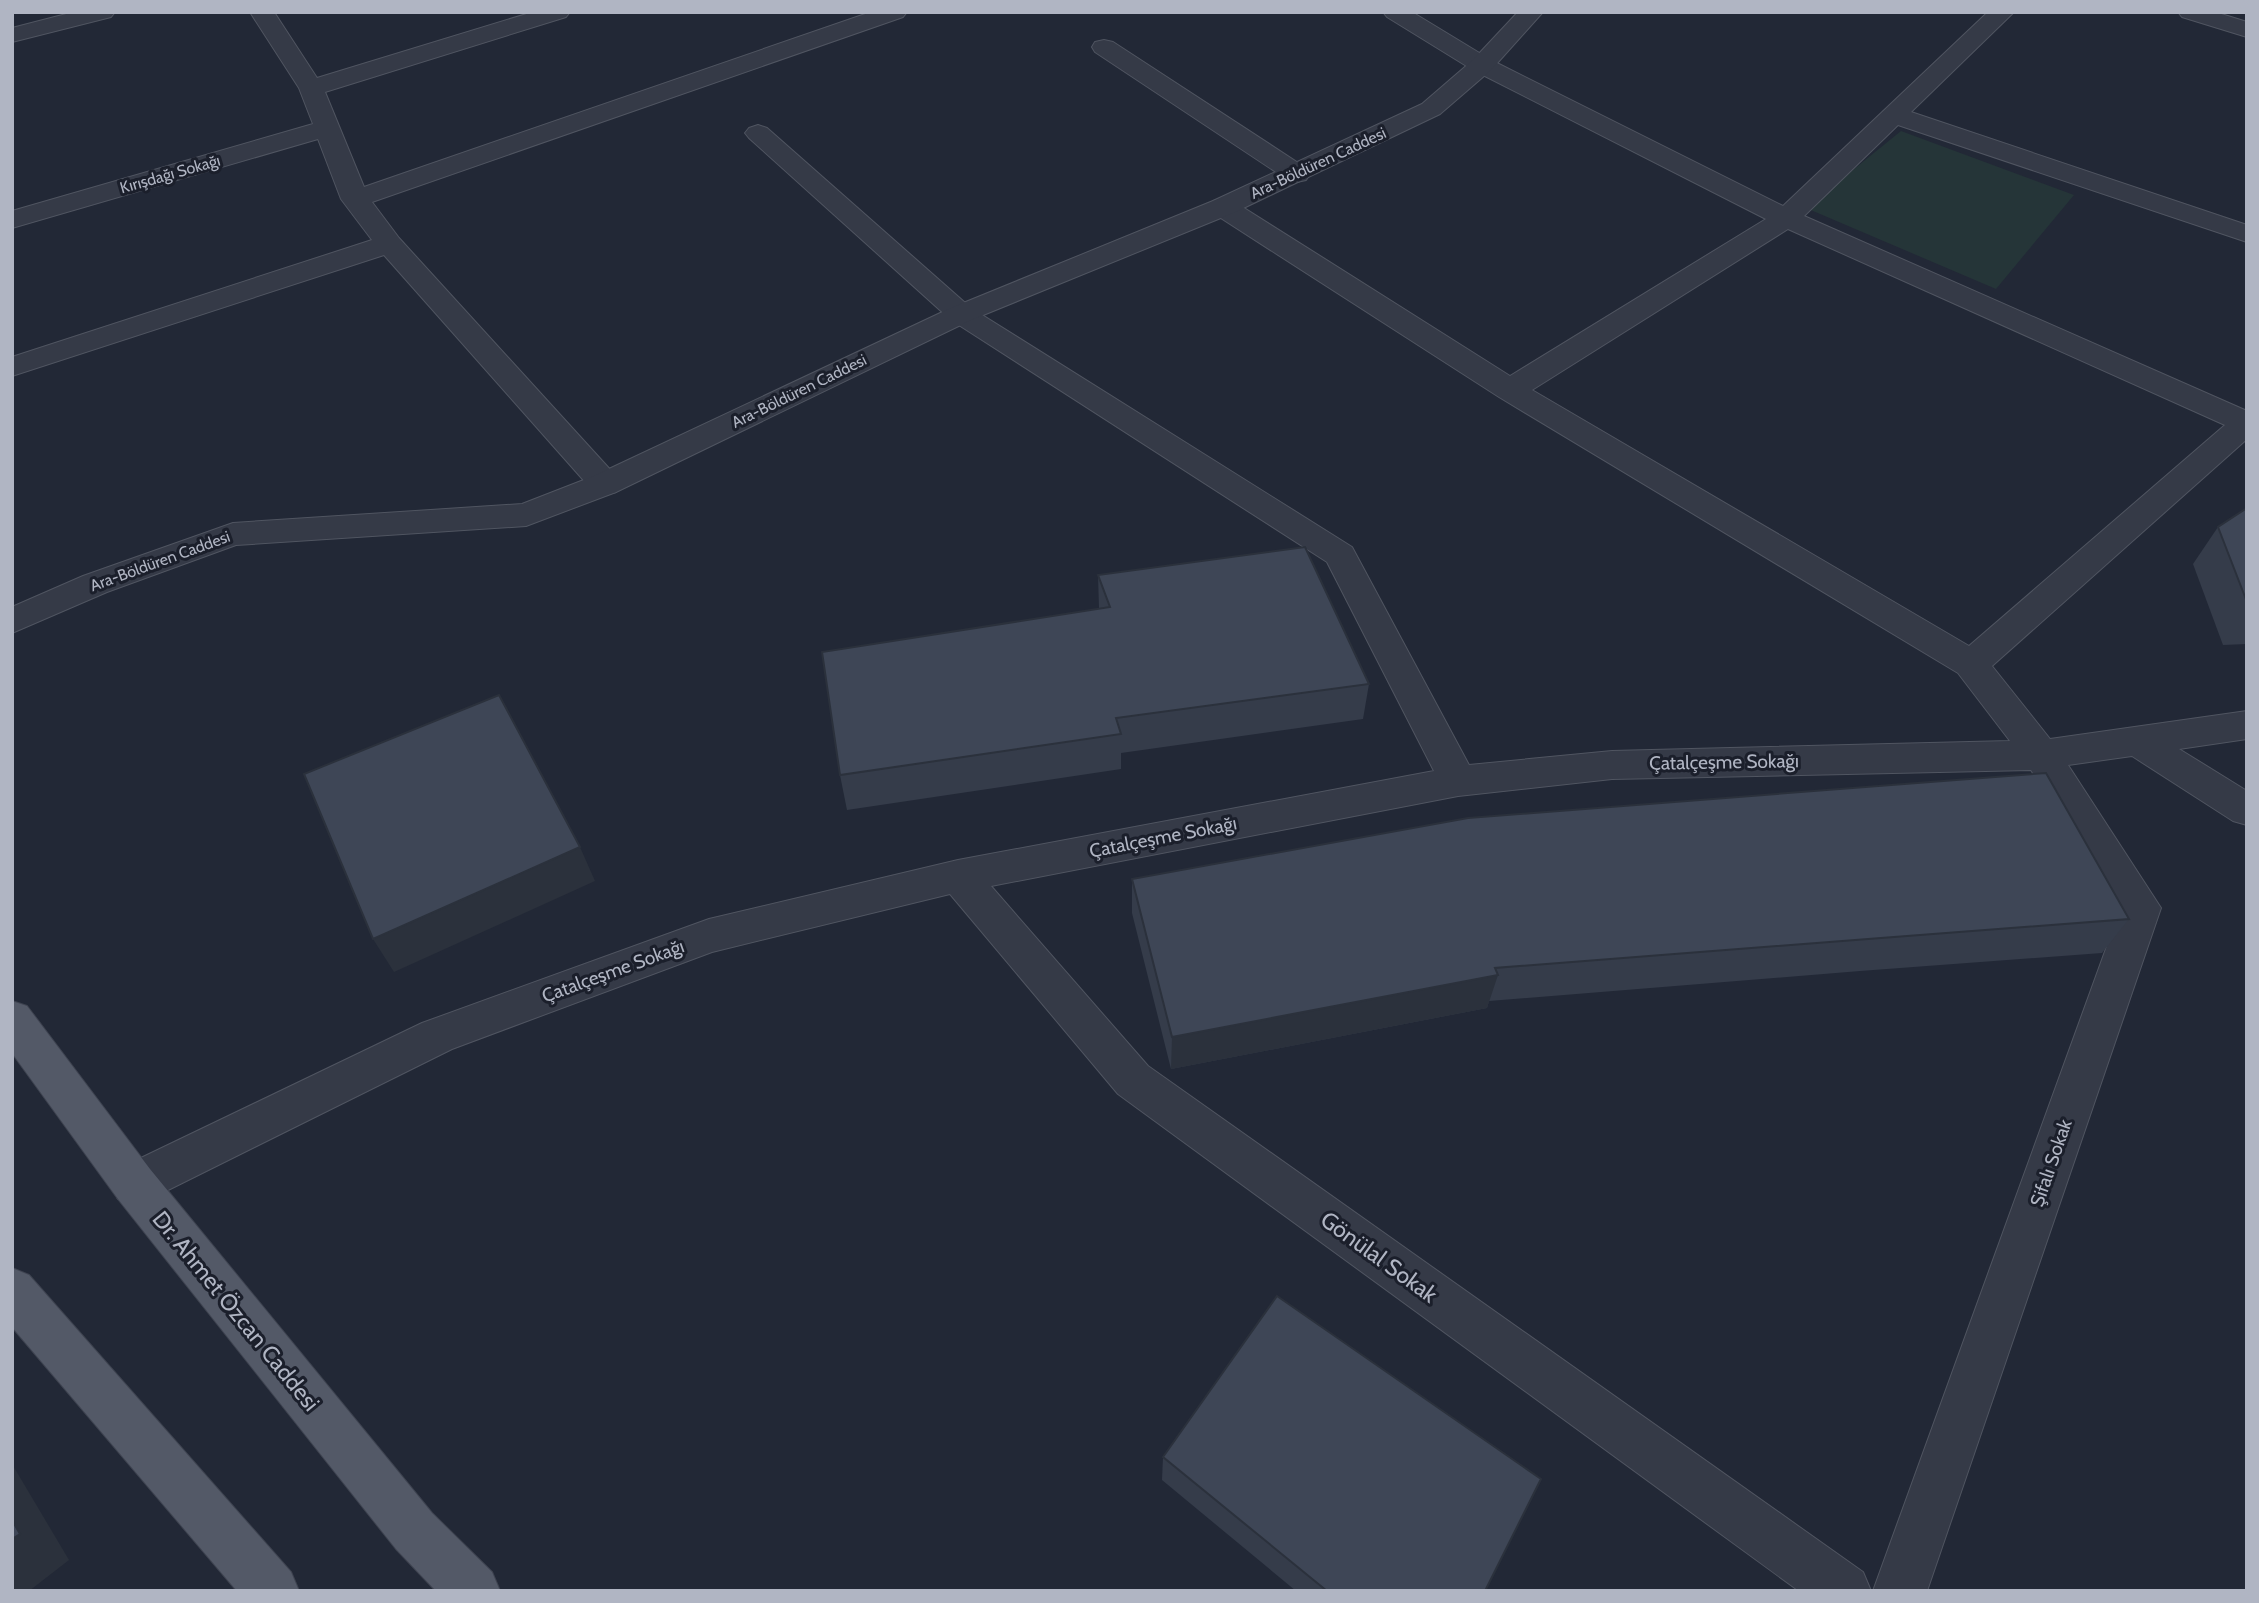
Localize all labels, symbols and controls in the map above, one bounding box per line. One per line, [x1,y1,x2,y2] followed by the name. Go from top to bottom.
[1247,123,1389,203] street label: Ara-Böldüren Caddesi
[118,151,222,197] street label: Kırışdağı Sokağı
[728,350,870,432] street label: Ara-Böldüren Caddesi
[87,527,233,595] street label: Ara-Böldüren Caddesi
[1649,749,1799,775] street label: Çatalçeşme Sokağı
[1087,811,1239,863] street label: Çatalçeşme Sokağı
[539,935,687,1007] street label: Çatalçeşme Sokağı
[2025,1116,2077,1210] street label: Şifalı Sokak
[147,1205,325,1417] street label: Dr. Ahmet Özcan Caddesi
[1315,1205,1443,1309] street label: Gönülal Sokak

